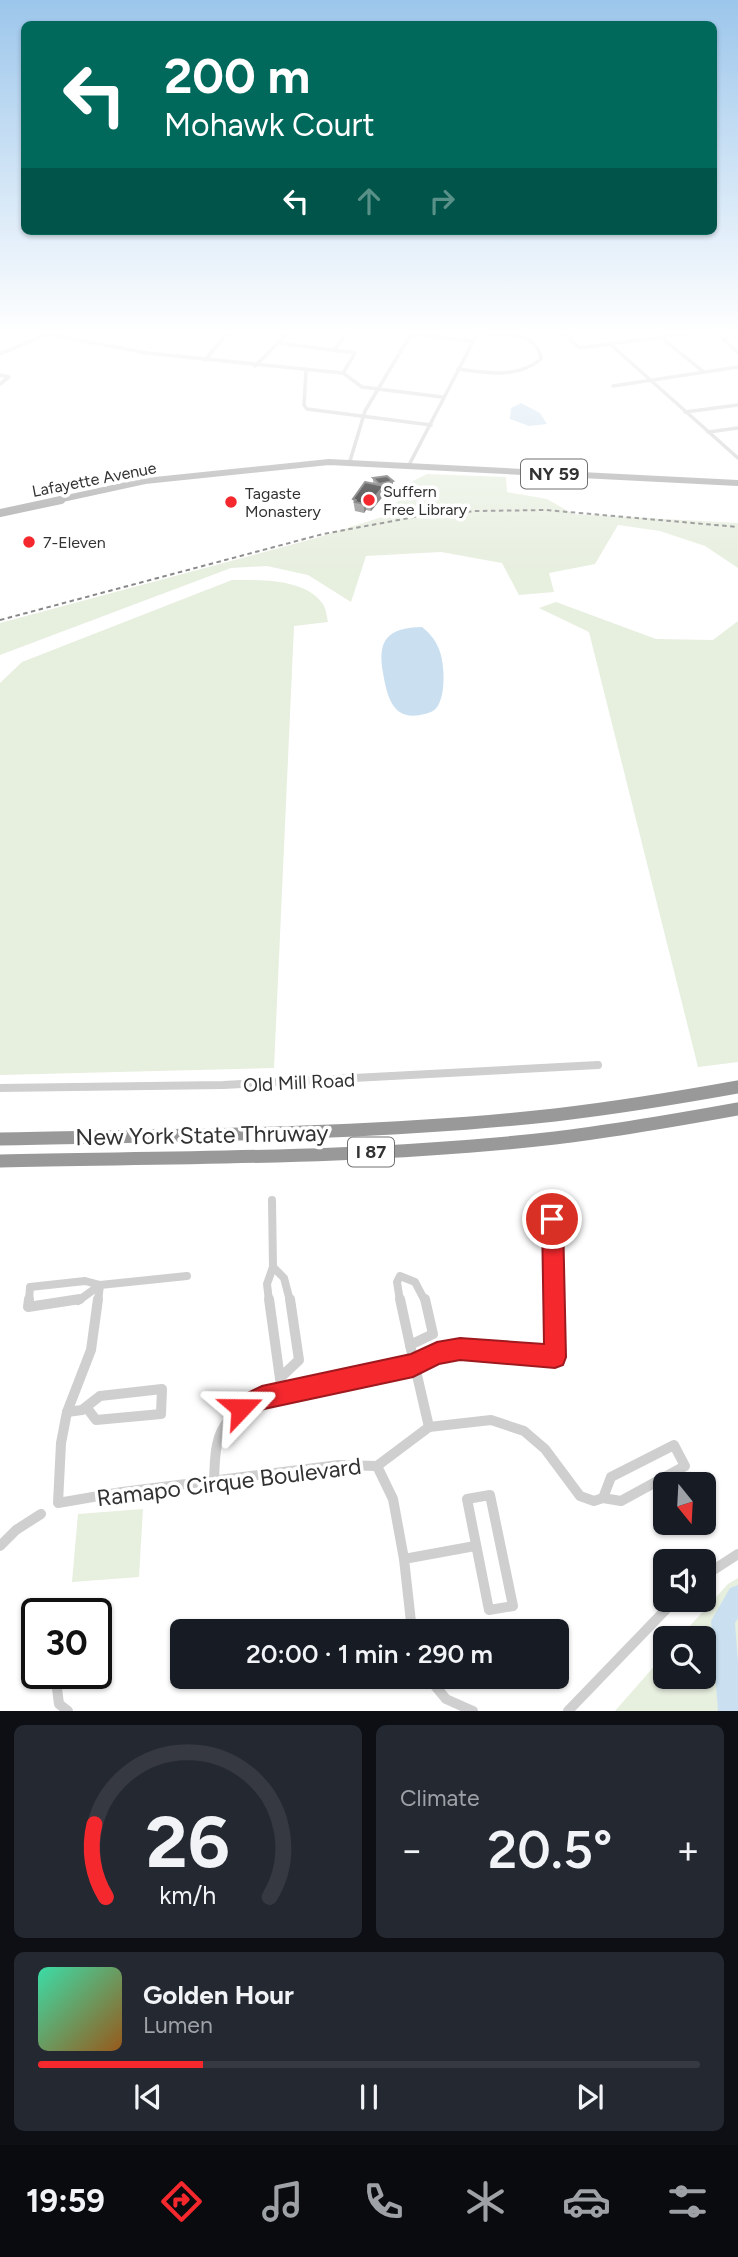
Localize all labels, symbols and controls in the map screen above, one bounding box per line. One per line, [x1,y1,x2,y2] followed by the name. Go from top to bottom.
[164,46,310,105] text: 200 m
[49,49,140,140] icon: left
[164,106,374,144] text: Mohawk Court
[277,182,315,220] icon: left
[350,182,388,220] icon: ahead
[423,182,461,220] icon: right
[30,458,158,501] street label: Lafayette Avenue
[521,460,587,488] road number: NY 59
[383,482,468,519] place label: Suffern Free Library
[245,484,322,521] place label: Tagaste Monastery
[361,492,377,508] marker: Suffern Free Library
[223,494,239,510] marker: Tagaste Monastery
[43,533,106,552] place label: 7-Eleven
[21,534,37,550] marker: 7-Eleven
[242,1068,356,1097] street label: Old Mill Road
[75,1119,329,1151] street label: New York State Thruway
[348,1138,394,1167] road number: I 87
[522,1189,582,1249] pin
[533,1200,571,1238] icon: arrive
[204,1371,278,1445] position arrow
[95,1452,363,1512] street label: Ramapo Cirque Boulevard
[653,1472,716,1535] north arrow
[653,1472,716,1689] map controls
[653,1549,716,1612] button: sound
[21,1598,112,1689] speed limit sign: 30
[653,1626,716,1689] button: search
[246,1638,493,1670] text: 20:00 · 1 min · 290 m
[400,1784,479,1812] text: Climate
[146,1799,230,1886] text: 26
[488,1819,612,1881] text: 20.5°
[400,1827,424,1873] text: −
[676,1827,700,1873] text: +
[159,1880,217,1910] text: km/h
[143,1979,294,2011] text: Golden Hour
[143,2011,213,2039] text: Lumen
[129,2078,167,2116] icon: previous
[350,2078,388,2116] icon: pause
[571,2078,609,2116] icon: next
[157,2177,206,2226] icon: directions
[258,2177,307,2226] icon: music
[359,2177,408,2226] icon: phone
[461,2177,510,2226] icon: climate
[562,2177,611,2226] icon: car
[663,2177,712,2226] icon: filters
[26,2182,105,2220] text: 19:59

